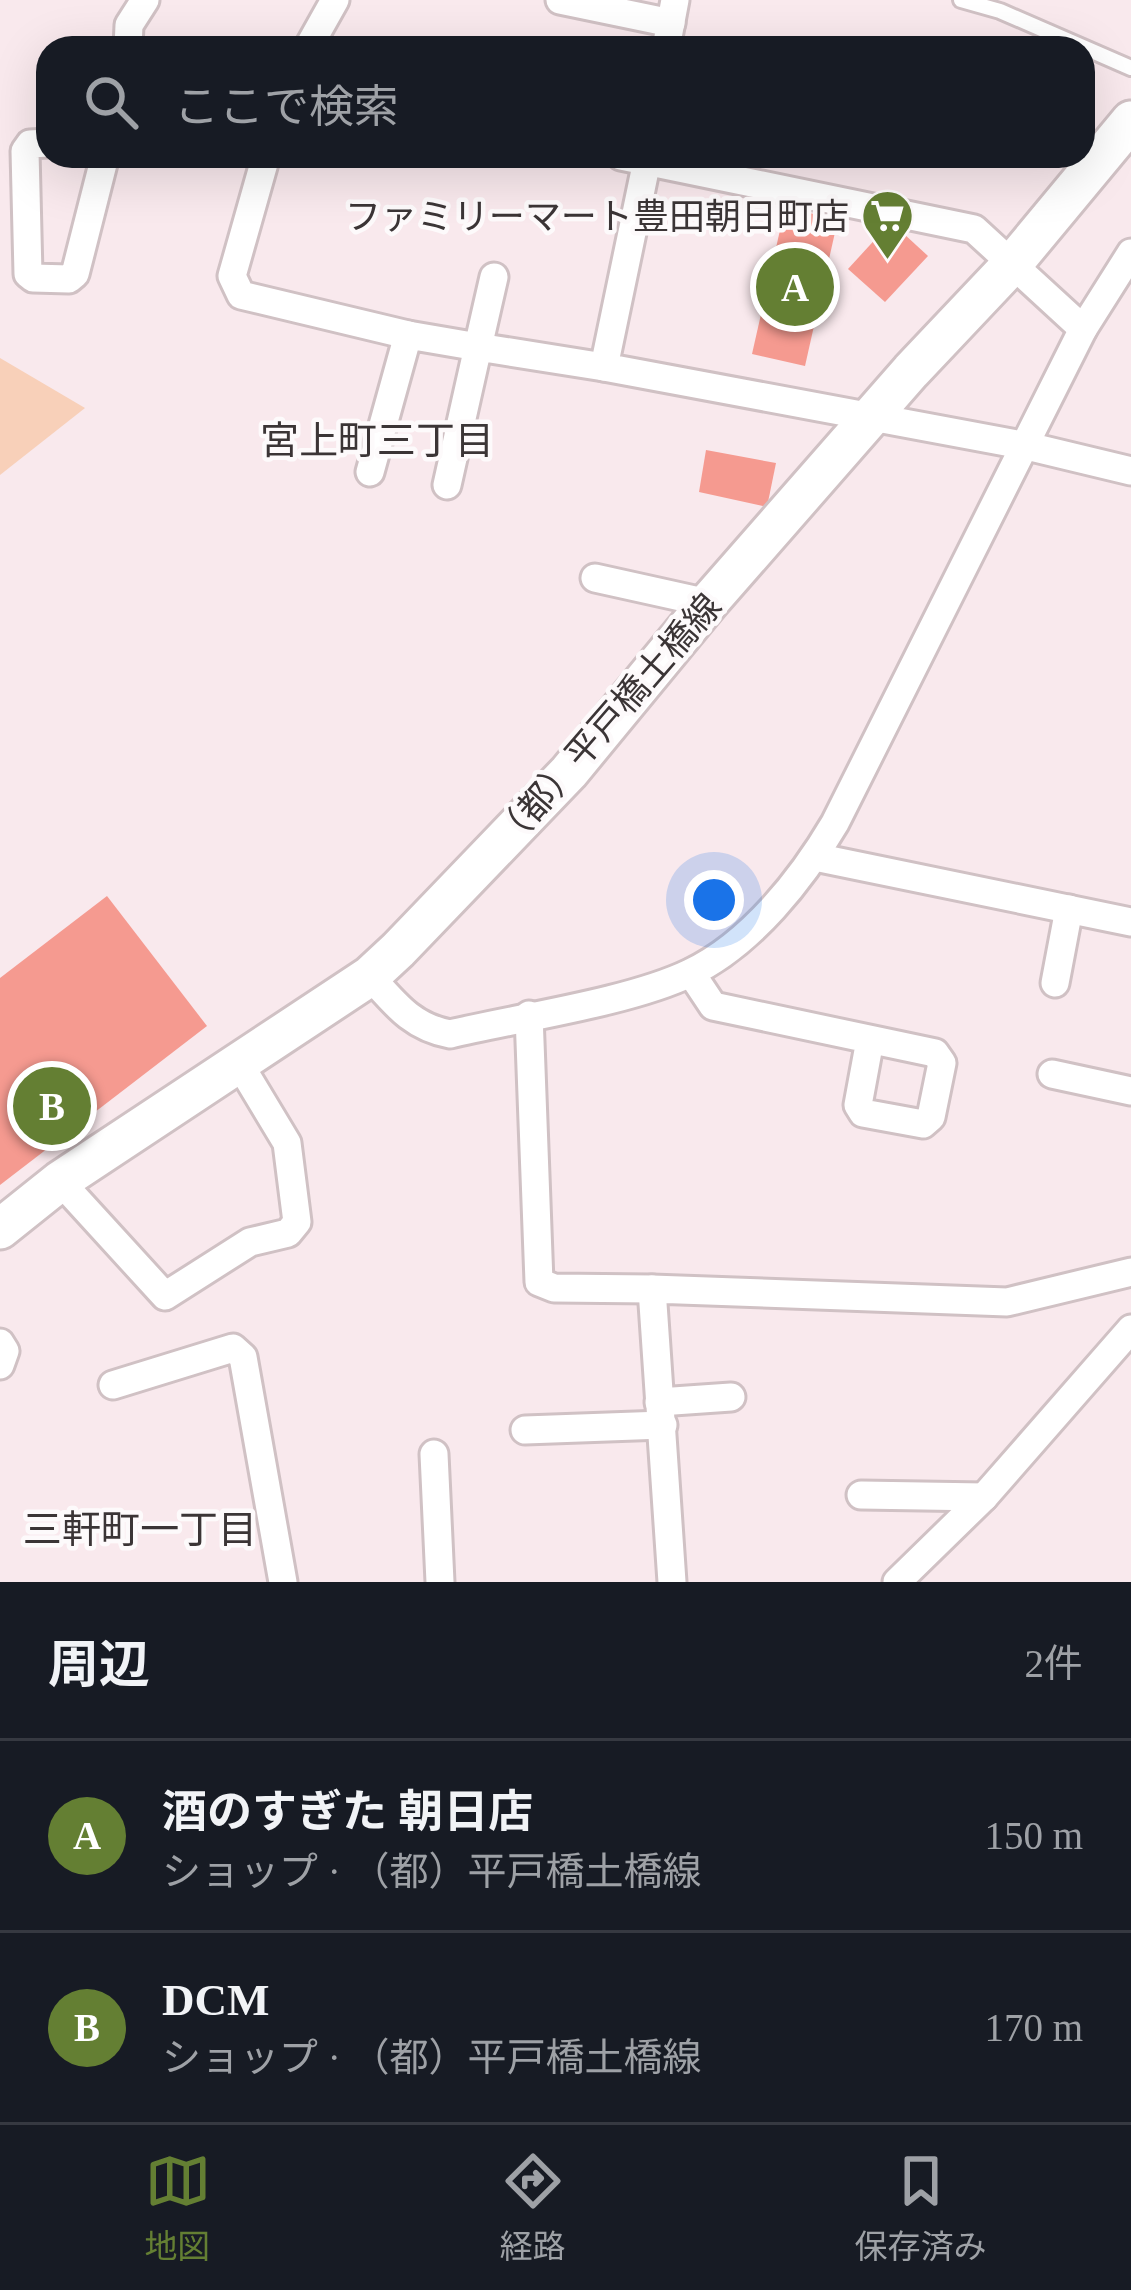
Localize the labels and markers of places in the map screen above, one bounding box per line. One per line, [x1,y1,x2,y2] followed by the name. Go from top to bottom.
[860,188,916,262] supermarket icon: ファミリーマート豊田朝日町店
[345,197,849,237] place label: ファミリーマート豊田朝日町店
[756,242,834,332] pin: A
[13,1061,91,1151] pin: B

